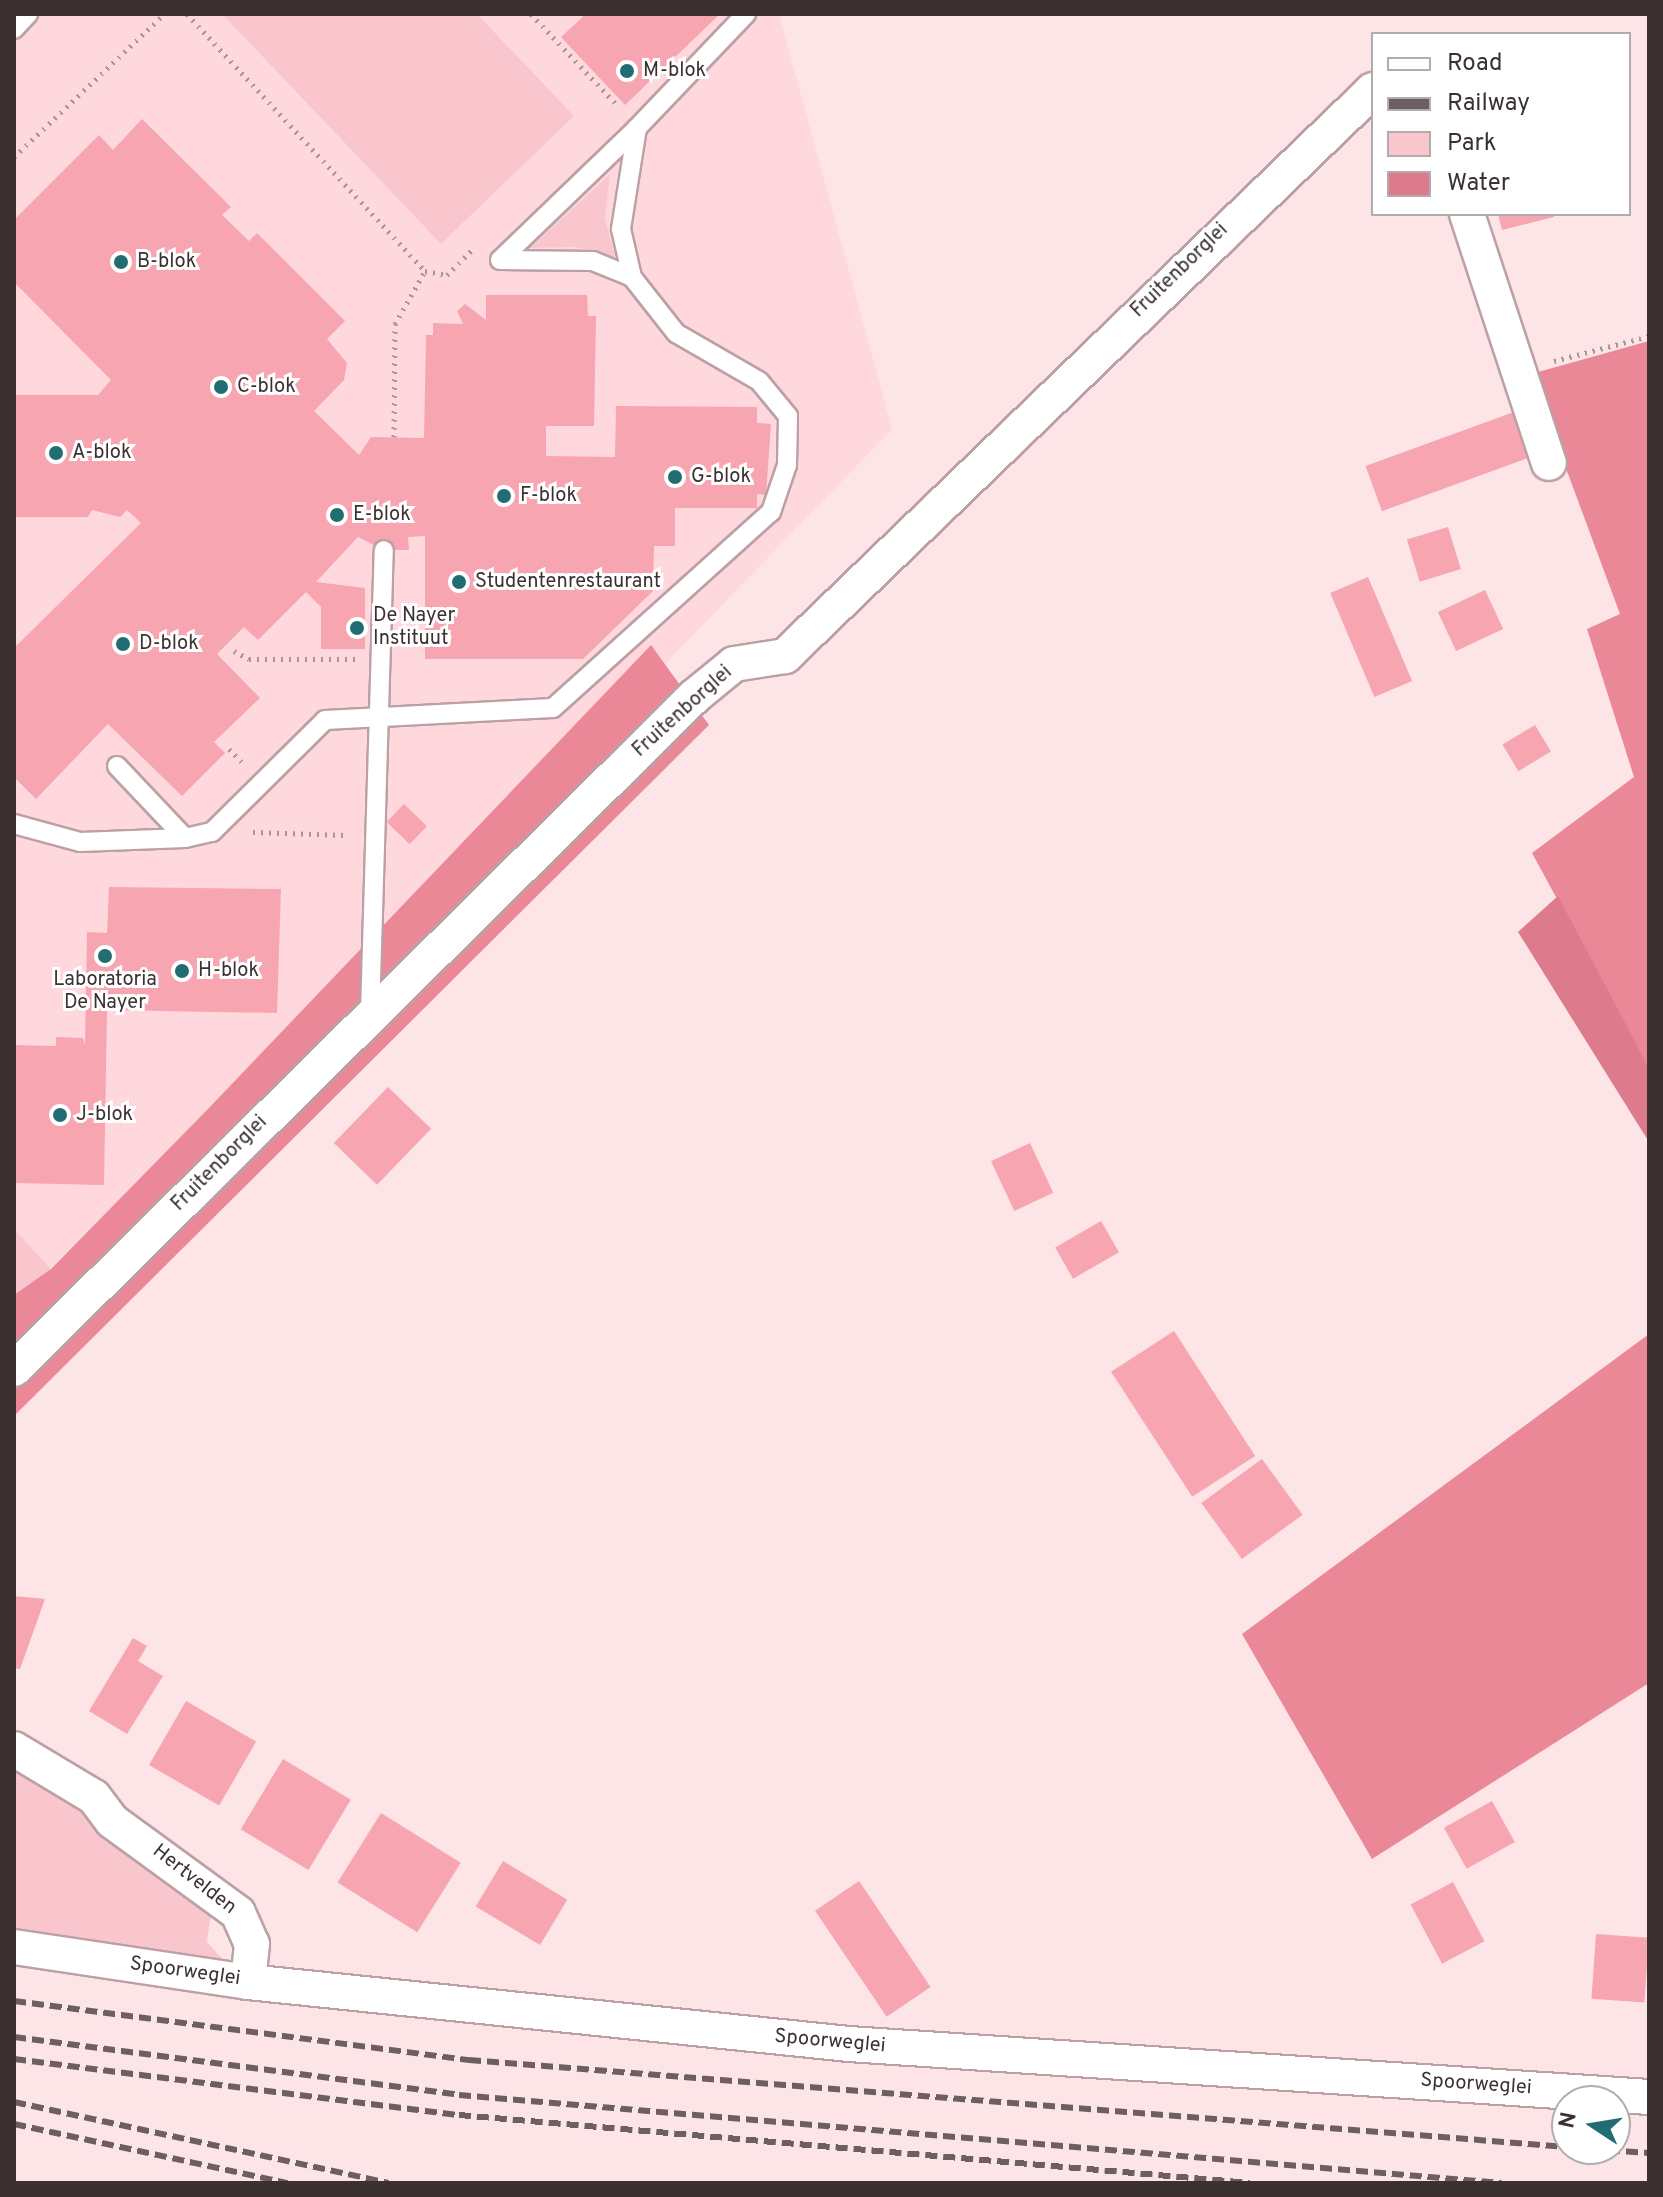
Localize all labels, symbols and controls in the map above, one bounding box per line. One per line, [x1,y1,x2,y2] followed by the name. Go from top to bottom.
[1371,32,1631,216] legend
[1447,49,1503,79] text: Road
[643,59,706,83] place label: M-blok
[618,62,636,80] marker: M-blok
[1447,89,1530,119] text: Railway
[1447,129,1497,159] text: Park
[1447,169,1510,199] text: Water
[1127,219,1233,323] street label: Fruitenborglei
[137,250,196,274] place label: B-blok
[112,253,130,271] marker: B-blok
[237,375,296,399] place label: C-blok
[212,378,230,396] marker: C-blok
[72,441,132,465] place label: A-blok
[47,444,65,462] marker: A-blok
[691,465,751,489] place label: G-blok
[666,468,684,486] marker: G-blok
[520,484,577,508] place label: F-blok
[495,487,513,505] marker: F-blok
[353,503,411,527] place label: E-blok
[328,506,346,524] marker: E-blok
[475,570,661,594] place label: Studentenrestaurant
[450,573,468,591] marker: Studentenrestaurant
[373,604,455,651] place label: De Nayer Instituut
[348,619,366,637] marker: De Nayer Instituut
[139,632,199,656] place label: D-blok
[114,635,132,653] marker: D-blok
[628,661,738,763] street label: Fruitenborglei
[96,947,114,965] marker: Laboratoria De Nayer
[198,959,259,983] place label: H-blok
[173,962,191,980] marker: H-blok
[53,968,157,1015] place label: Laboratoria De Nayer
[76,1103,133,1127] place label: J-blok
[51,1106,69,1124] marker: J-blok
[167,1111,273,1217] street label: Fruitenborglei
[147,1840,241,1920] street label: Hertvelden
[128,1952,242,1992] street label: Spoorweglei
[773,2025,887,2059] street label: Spoorweglei
[1420,2069,1532,2101] street label: Spoorweglei
[1551,2085,1631,2165] north arrow
[1554,2110,1584,2131] text: N

